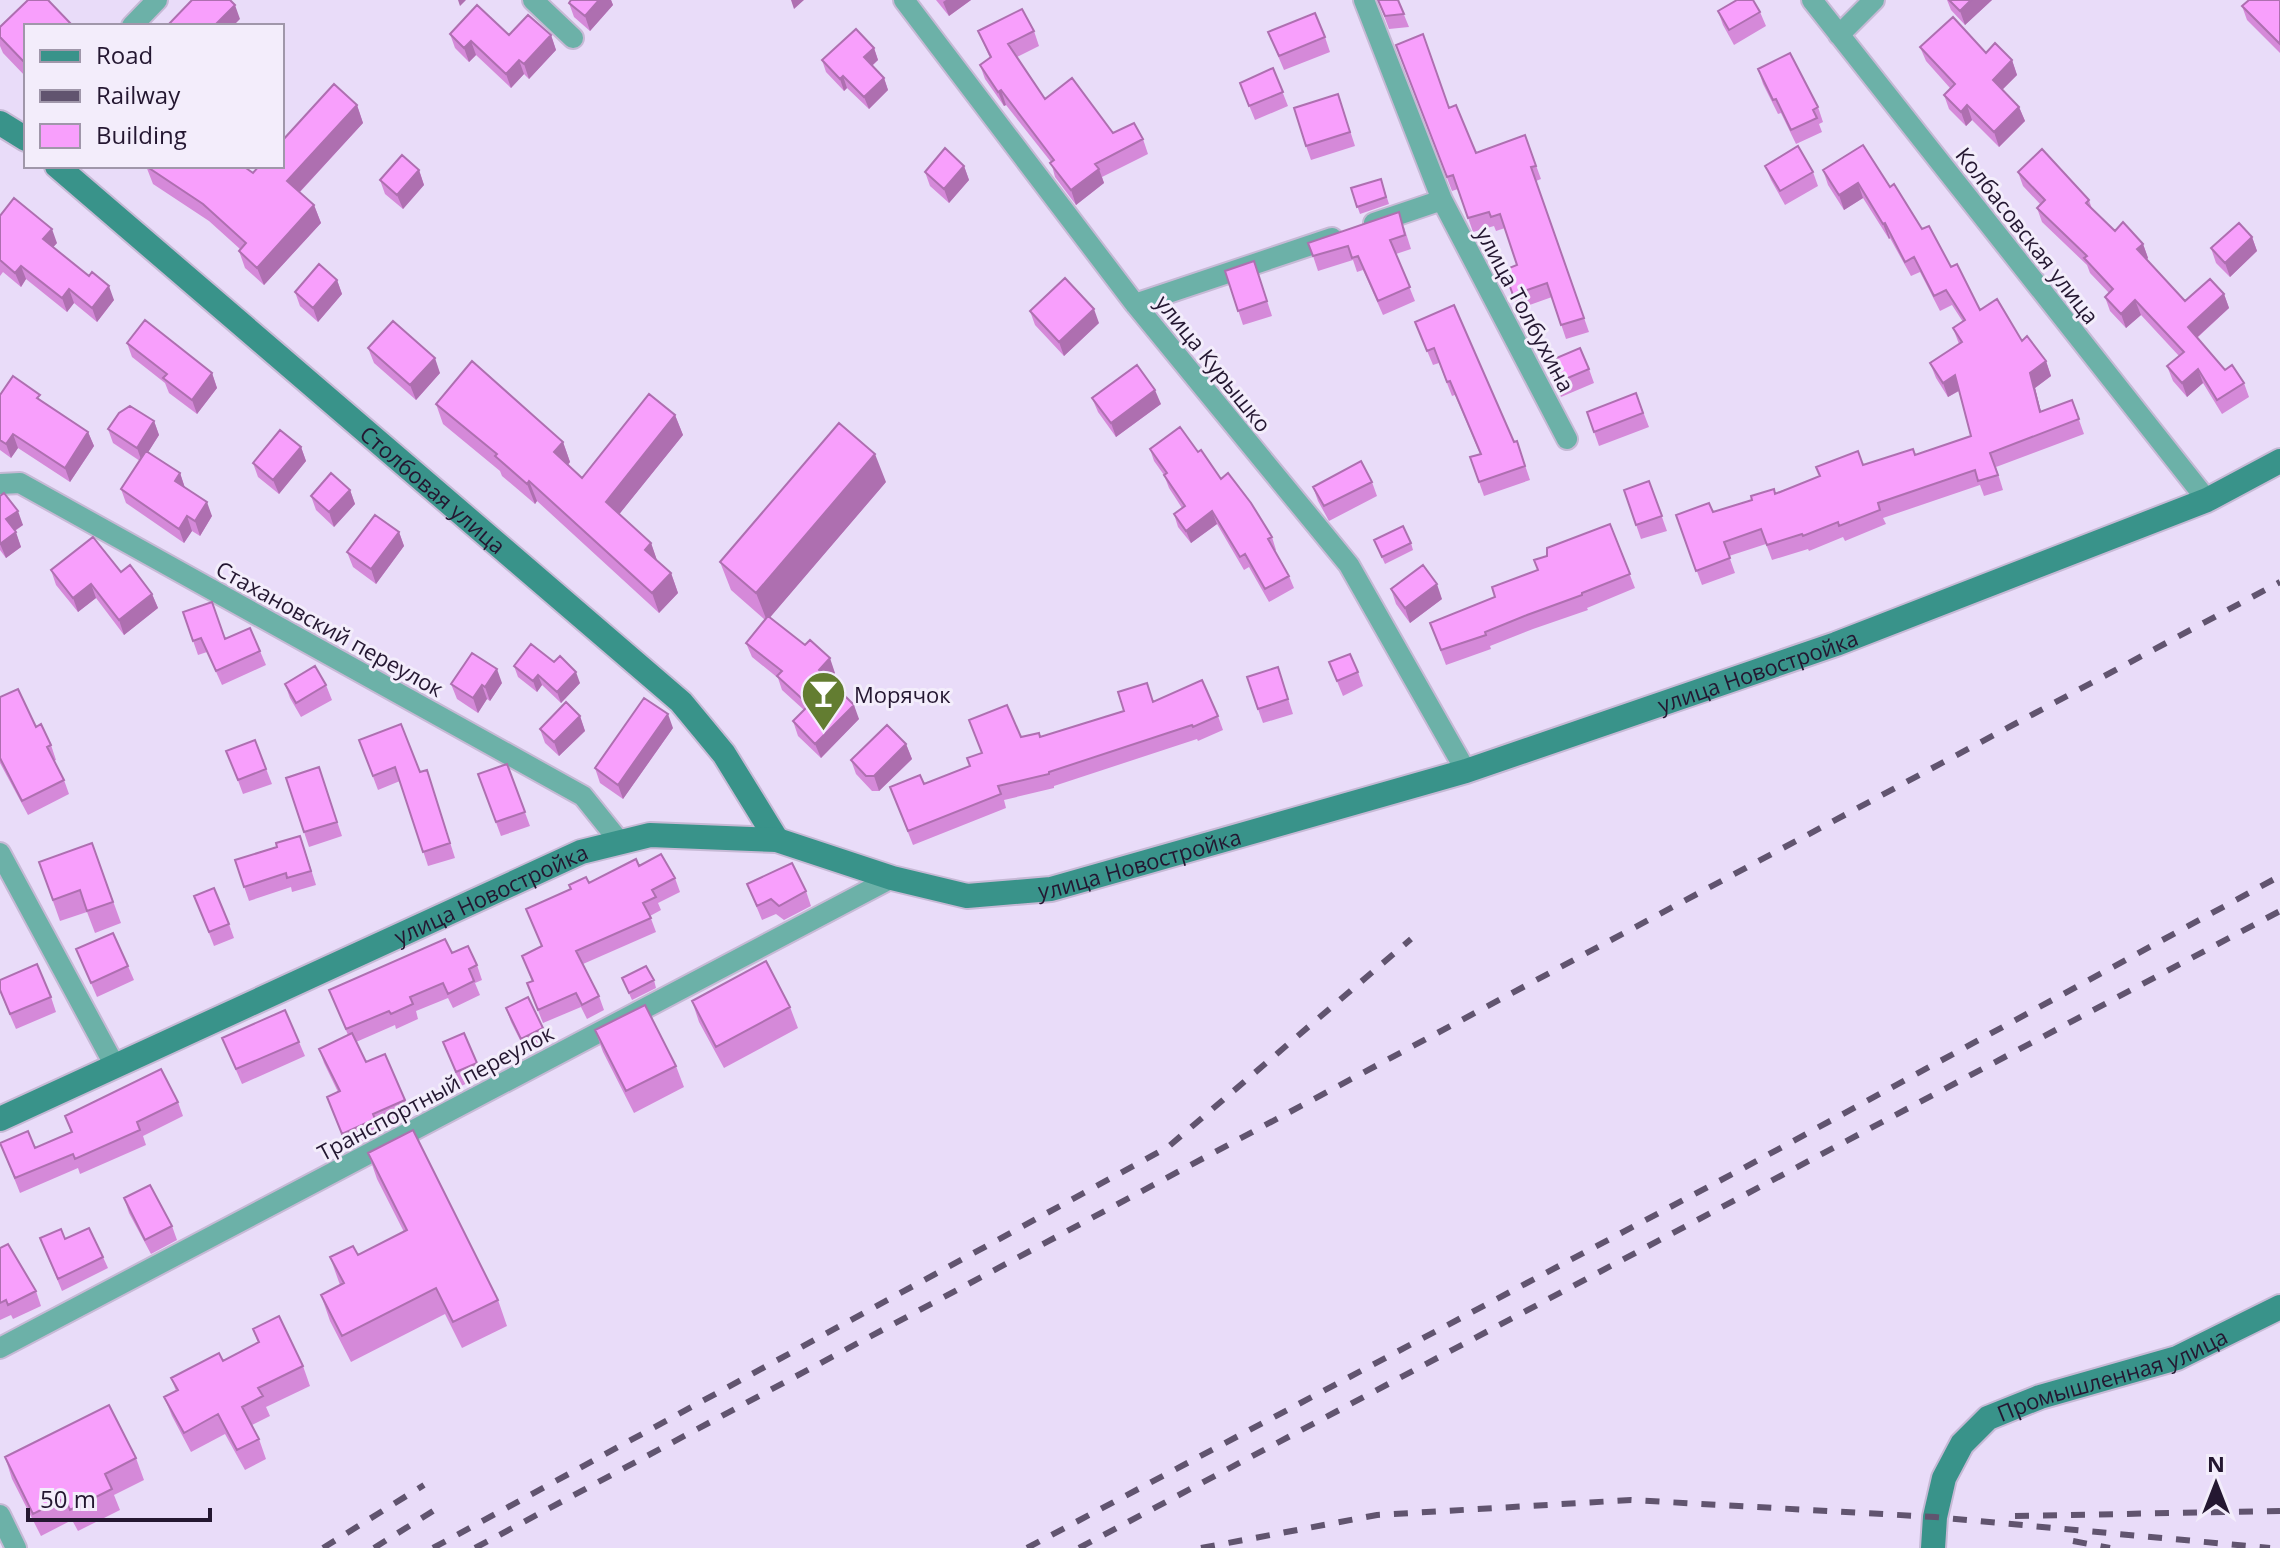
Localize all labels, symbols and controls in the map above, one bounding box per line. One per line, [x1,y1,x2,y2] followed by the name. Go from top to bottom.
[24,24,284,168] legend
[96,38,153,71] text: Road
[96,78,181,111] text: Railway
[96,118,187,151] text: Building
[1950,140,2106,330] street label: Колбасовская улица
[1470,221,1582,397] street label: улица Толбухина
[1149,288,1279,438] street label: улица Курышко
[354,418,512,560] street label: Столбовая улица
[211,553,450,703] street label: Стахановский переулок
[1654,622,1862,719] street label: улица Новостройка
[799,670,847,733] bar icon: Морячок
[854,679,951,709] place label: Морячок
[1037,821,1244,905] street label: улица Новостройка
[389,836,592,951] street label: улица Новостройка
[312,1017,559,1167] street label: Транспортный переулок
[1992,1321,2232,1428] street label: Промышленная улица
[2176,1444,2256,1524] north arrow
[2207,1448,2225,1478] text: N
[28,1472,210,1522] scale bar
[40,1482,96,1515] text: 50 m

